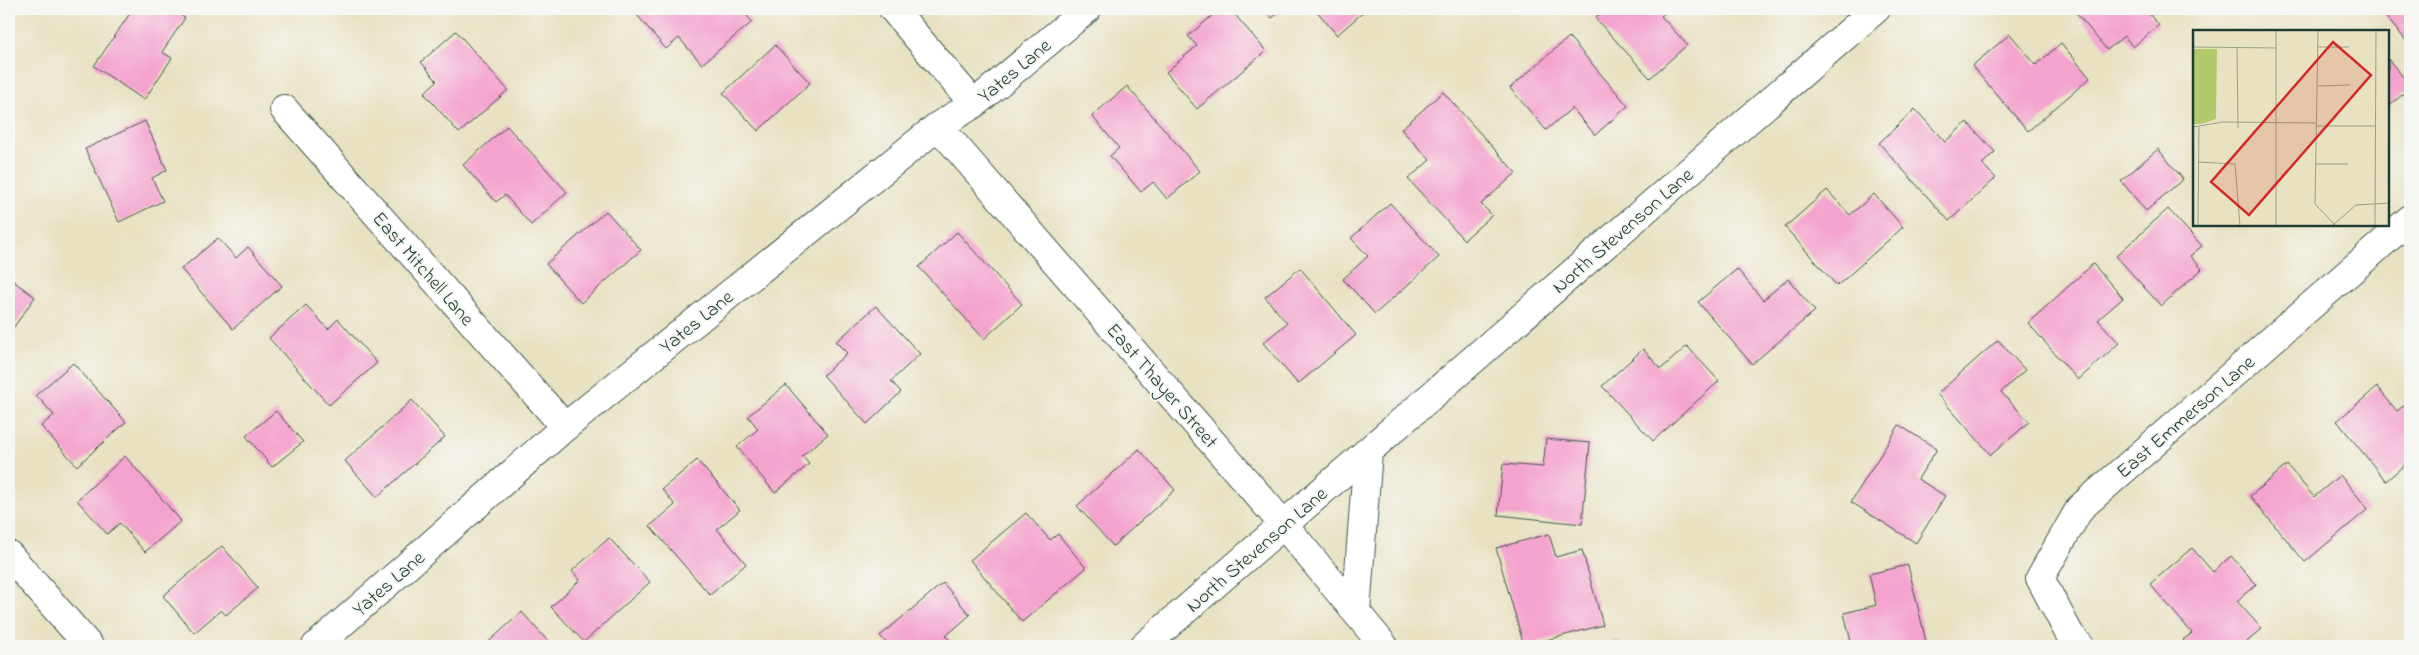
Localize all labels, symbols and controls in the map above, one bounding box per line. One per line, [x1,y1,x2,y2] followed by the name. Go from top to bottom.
[2193,30,2389,226] inset map
[973,33,1059,111] street label: Yates Lane
[1546,162,1701,302] street label: North Stevenson Lane
[364,206,480,333] street label: East Mitchell Lane
[654,284,741,362] street label: Yates Lane
[1098,317,1224,456] street label: East Thayer Street
[2111,349,2262,486] street label: East Emmerson Lane
[1180,481,1335,621] street label: North Stevenson Lane
[347,545,432,625] street label: Yates Lane

